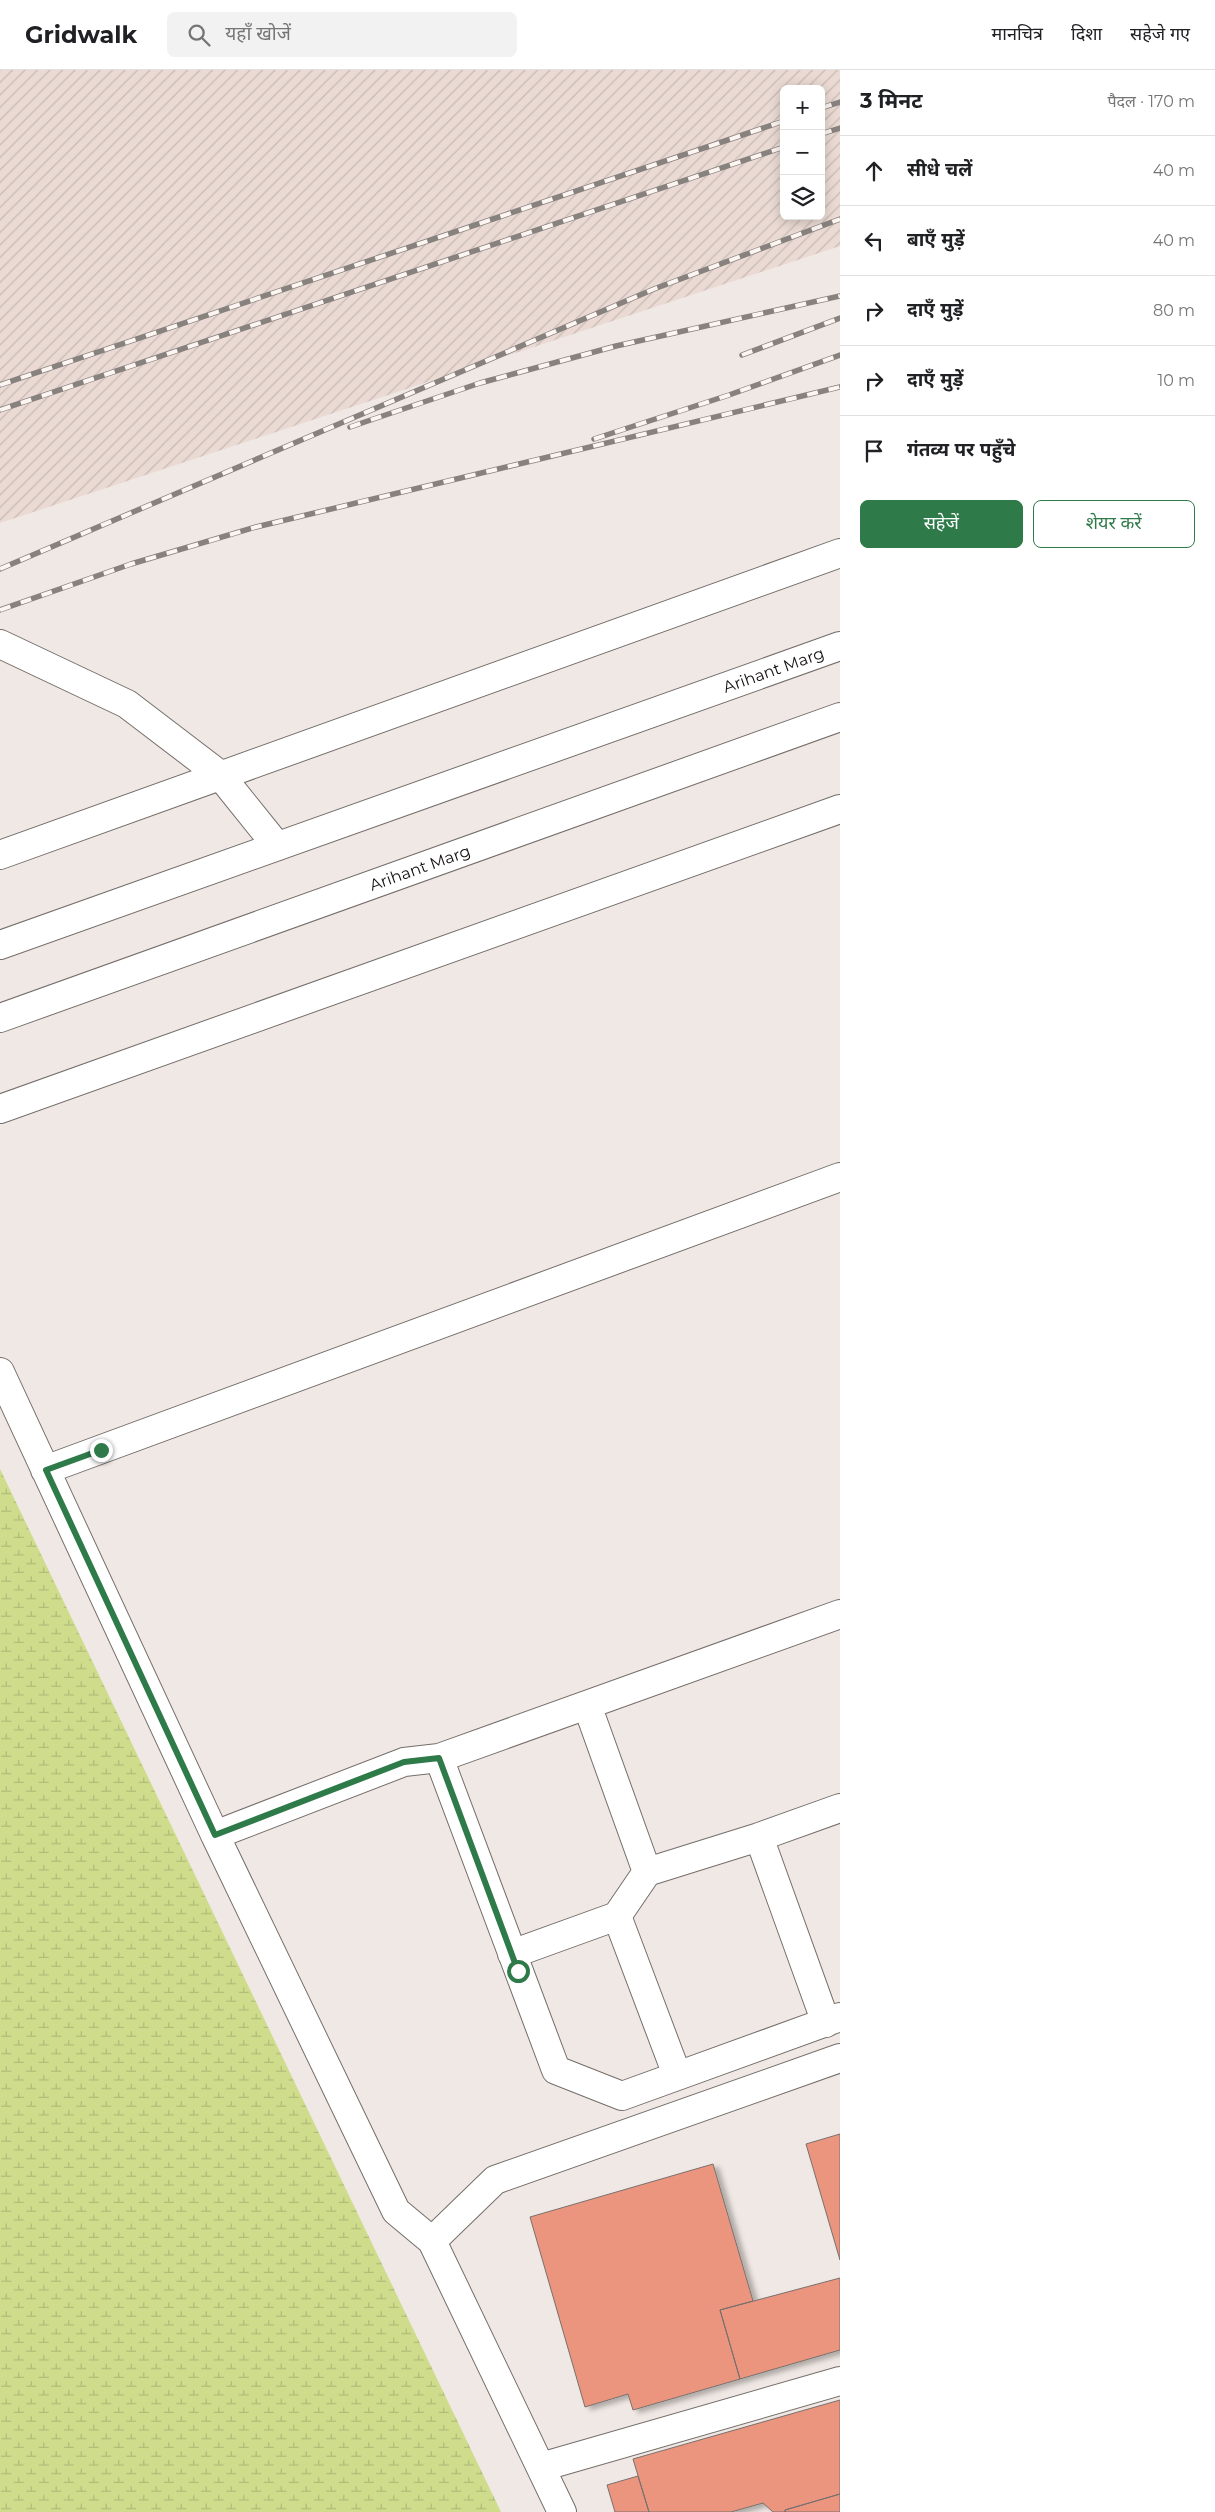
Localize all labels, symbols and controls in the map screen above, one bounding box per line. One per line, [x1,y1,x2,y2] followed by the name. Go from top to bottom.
[167,12,517,57] search box
[25,20,137,49] text: Gridwalk
[185,21,213,49] icon: search
[225,22,291,45] text: यहाँ खोजें
[992,23,1043,45] text: मानचित्र
[1071,23,1102,45] text: दिशा
[1130,23,1190,45] text: सहेजे गए
[780,85,825,220] map controls
[780,85,825,130] button: +
[860,88,922,113] text: 3 मिनट
[1108,92,1195,111] text: पैदल · 170 m
[780,130,825,175] button: −
[860,157,888,185] icon: ahead
[907,158,972,181] text: सीधे चलें
[1153,161,1195,180] text: 40 m
[780,175,825,220] button: layers
[860,227,888,255] icon: left
[907,228,964,251] text: बाएँ मुड़ें
[1153,231,1195,250] text: 40 m
[860,297,888,325] icon: right
[907,298,963,321] text: दाएँ मुड़ें
[1153,301,1195,320] text: 80 m
[860,367,888,395] icon: right
[907,368,963,391] text: दाएँ मुड़ें
[1157,371,1195,390] text: 10 m
[860,437,888,465] icon: arrive
[907,438,1015,461] text: गंतव्य पर पहुँचे
[860,500,1023,548] button: सहेजें
[1033,500,1195,548] button: शेयर करें
[720,643,826,696] street label: Arihant Marg
[367,841,473,894] street label: Arihant Marg
[90,1439,113,1462] route end
[507,1960,530,1983] route start

